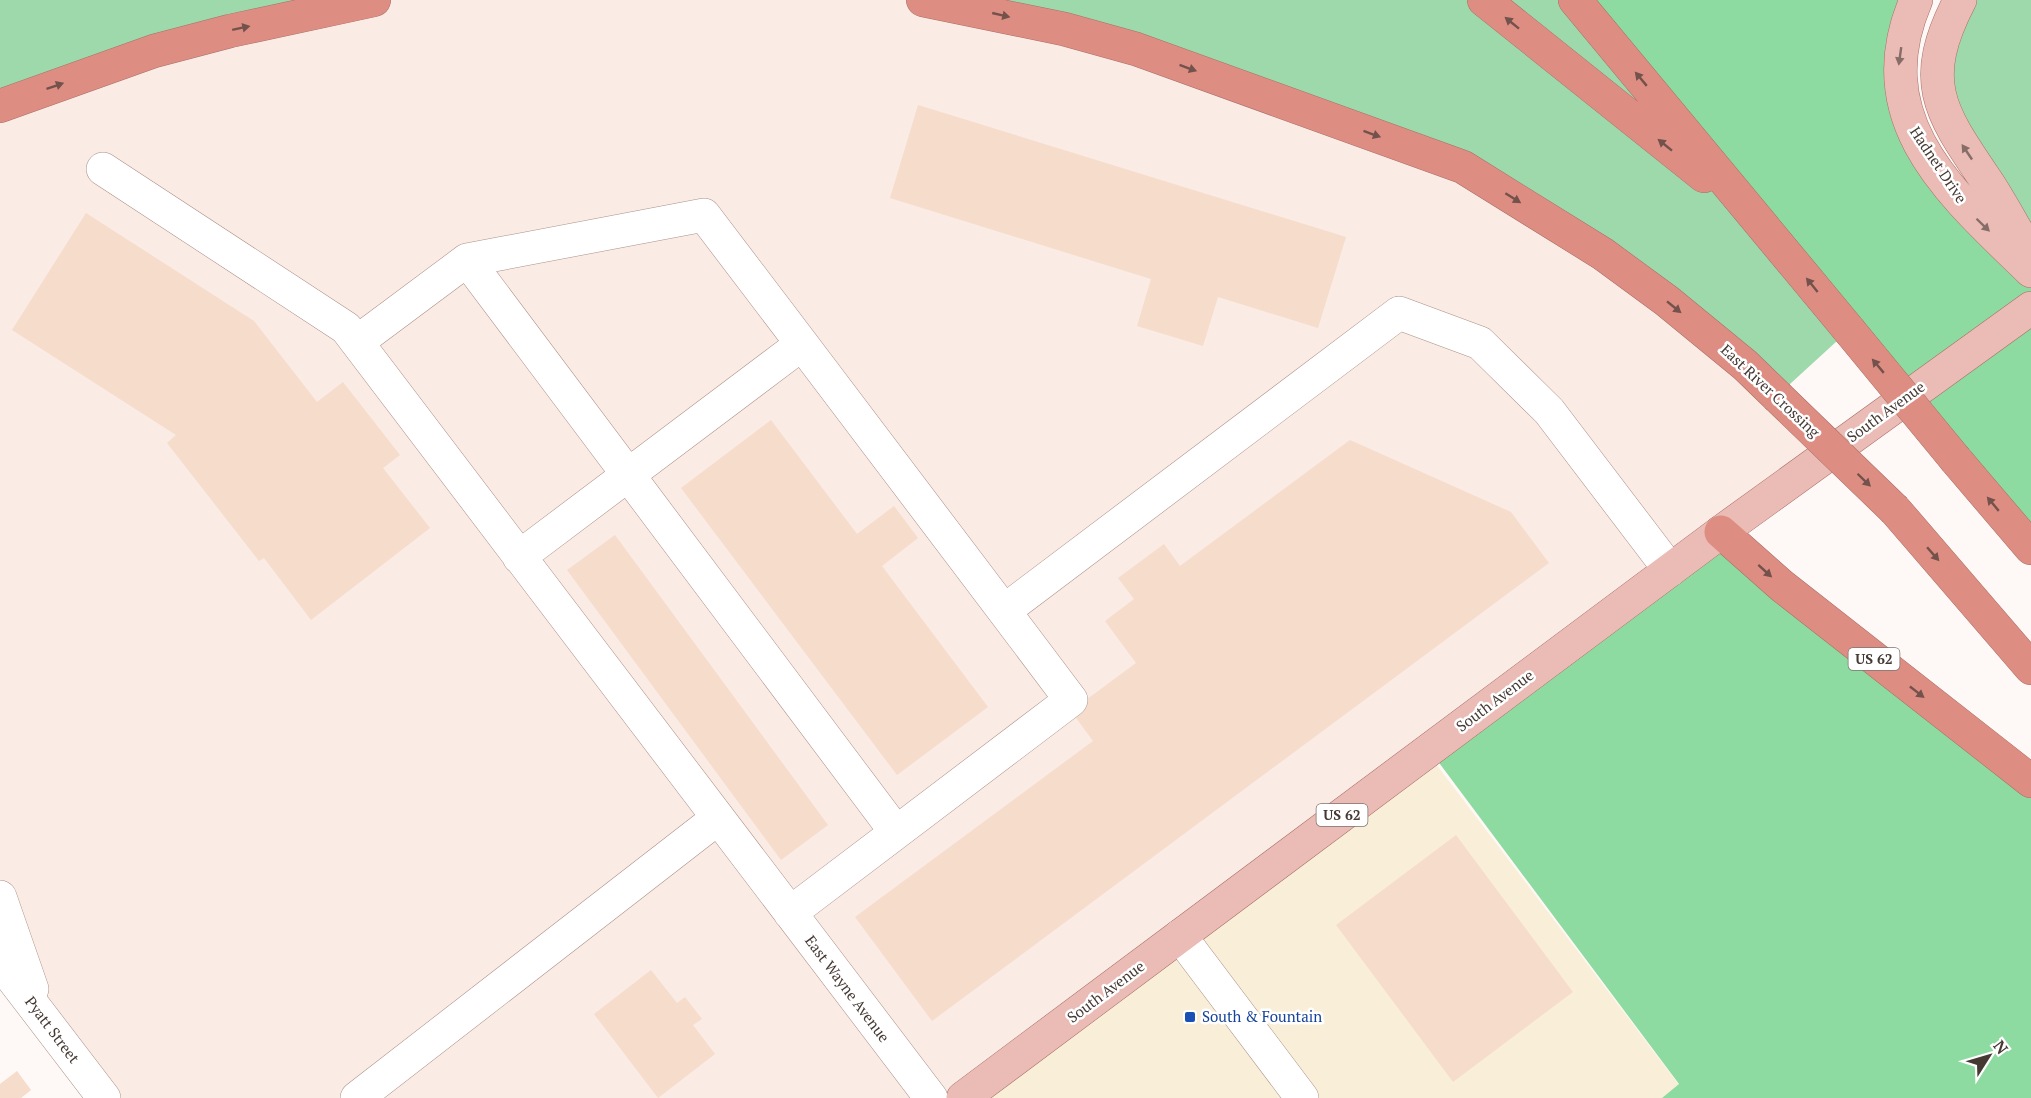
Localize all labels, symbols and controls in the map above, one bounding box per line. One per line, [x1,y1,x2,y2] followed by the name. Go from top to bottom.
[992,11,1011,20] one-way arrow
[1505,17,1520,29] one-way arrow
[232,23,250,33] one-way arrow
[1896,47,1905,66] one-way arrow
[1179,64,1197,74] one-way arrow
[1635,72,1648,87] one-way arrow
[46,81,64,91] one-way arrow
[1906,122,1972,207] street label: Hadnet Drive
[1363,129,1381,139] one-way arrow
[1657,139,1672,151] one-way arrow
[1961,145,1973,161] one-way arrow
[1504,192,1521,203] one-way arrow
[1976,217,1990,231] one-way arrow
[1805,277,1818,293] one-way arrow
[1666,300,1682,313] one-way arrow
[1717,339,1825,442] street label: East River Crossing
[1872,358,1885,374] one-way arrow
[1842,376,1928,446] street label: South Avenue
[1857,473,1872,487] one-way arrow
[1987,496,2000,512] one-way arrow
[1926,546,1939,561] one-way arrow
[1757,564,1772,577] one-way arrow
[1848,648,1900,670] road number: US 62
[1452,665,1537,736] street label: South Avenue
[1910,686,1925,698] one-way arrow
[1316,804,1368,826] road number: US 62
[801,931,895,1046] street label: East Wayne Avenue
[1063,956,1148,1027] street label: South Avenue
[21,992,85,1067] street label: Pyatt Street
[1202,1006,1322,1026] place label: South & Fountain
[1183,1010,1197,1024] marker: South & Fountain
[1959,1026,2019,1086] north arrow
[1989,1036,2013,1058] text: N

